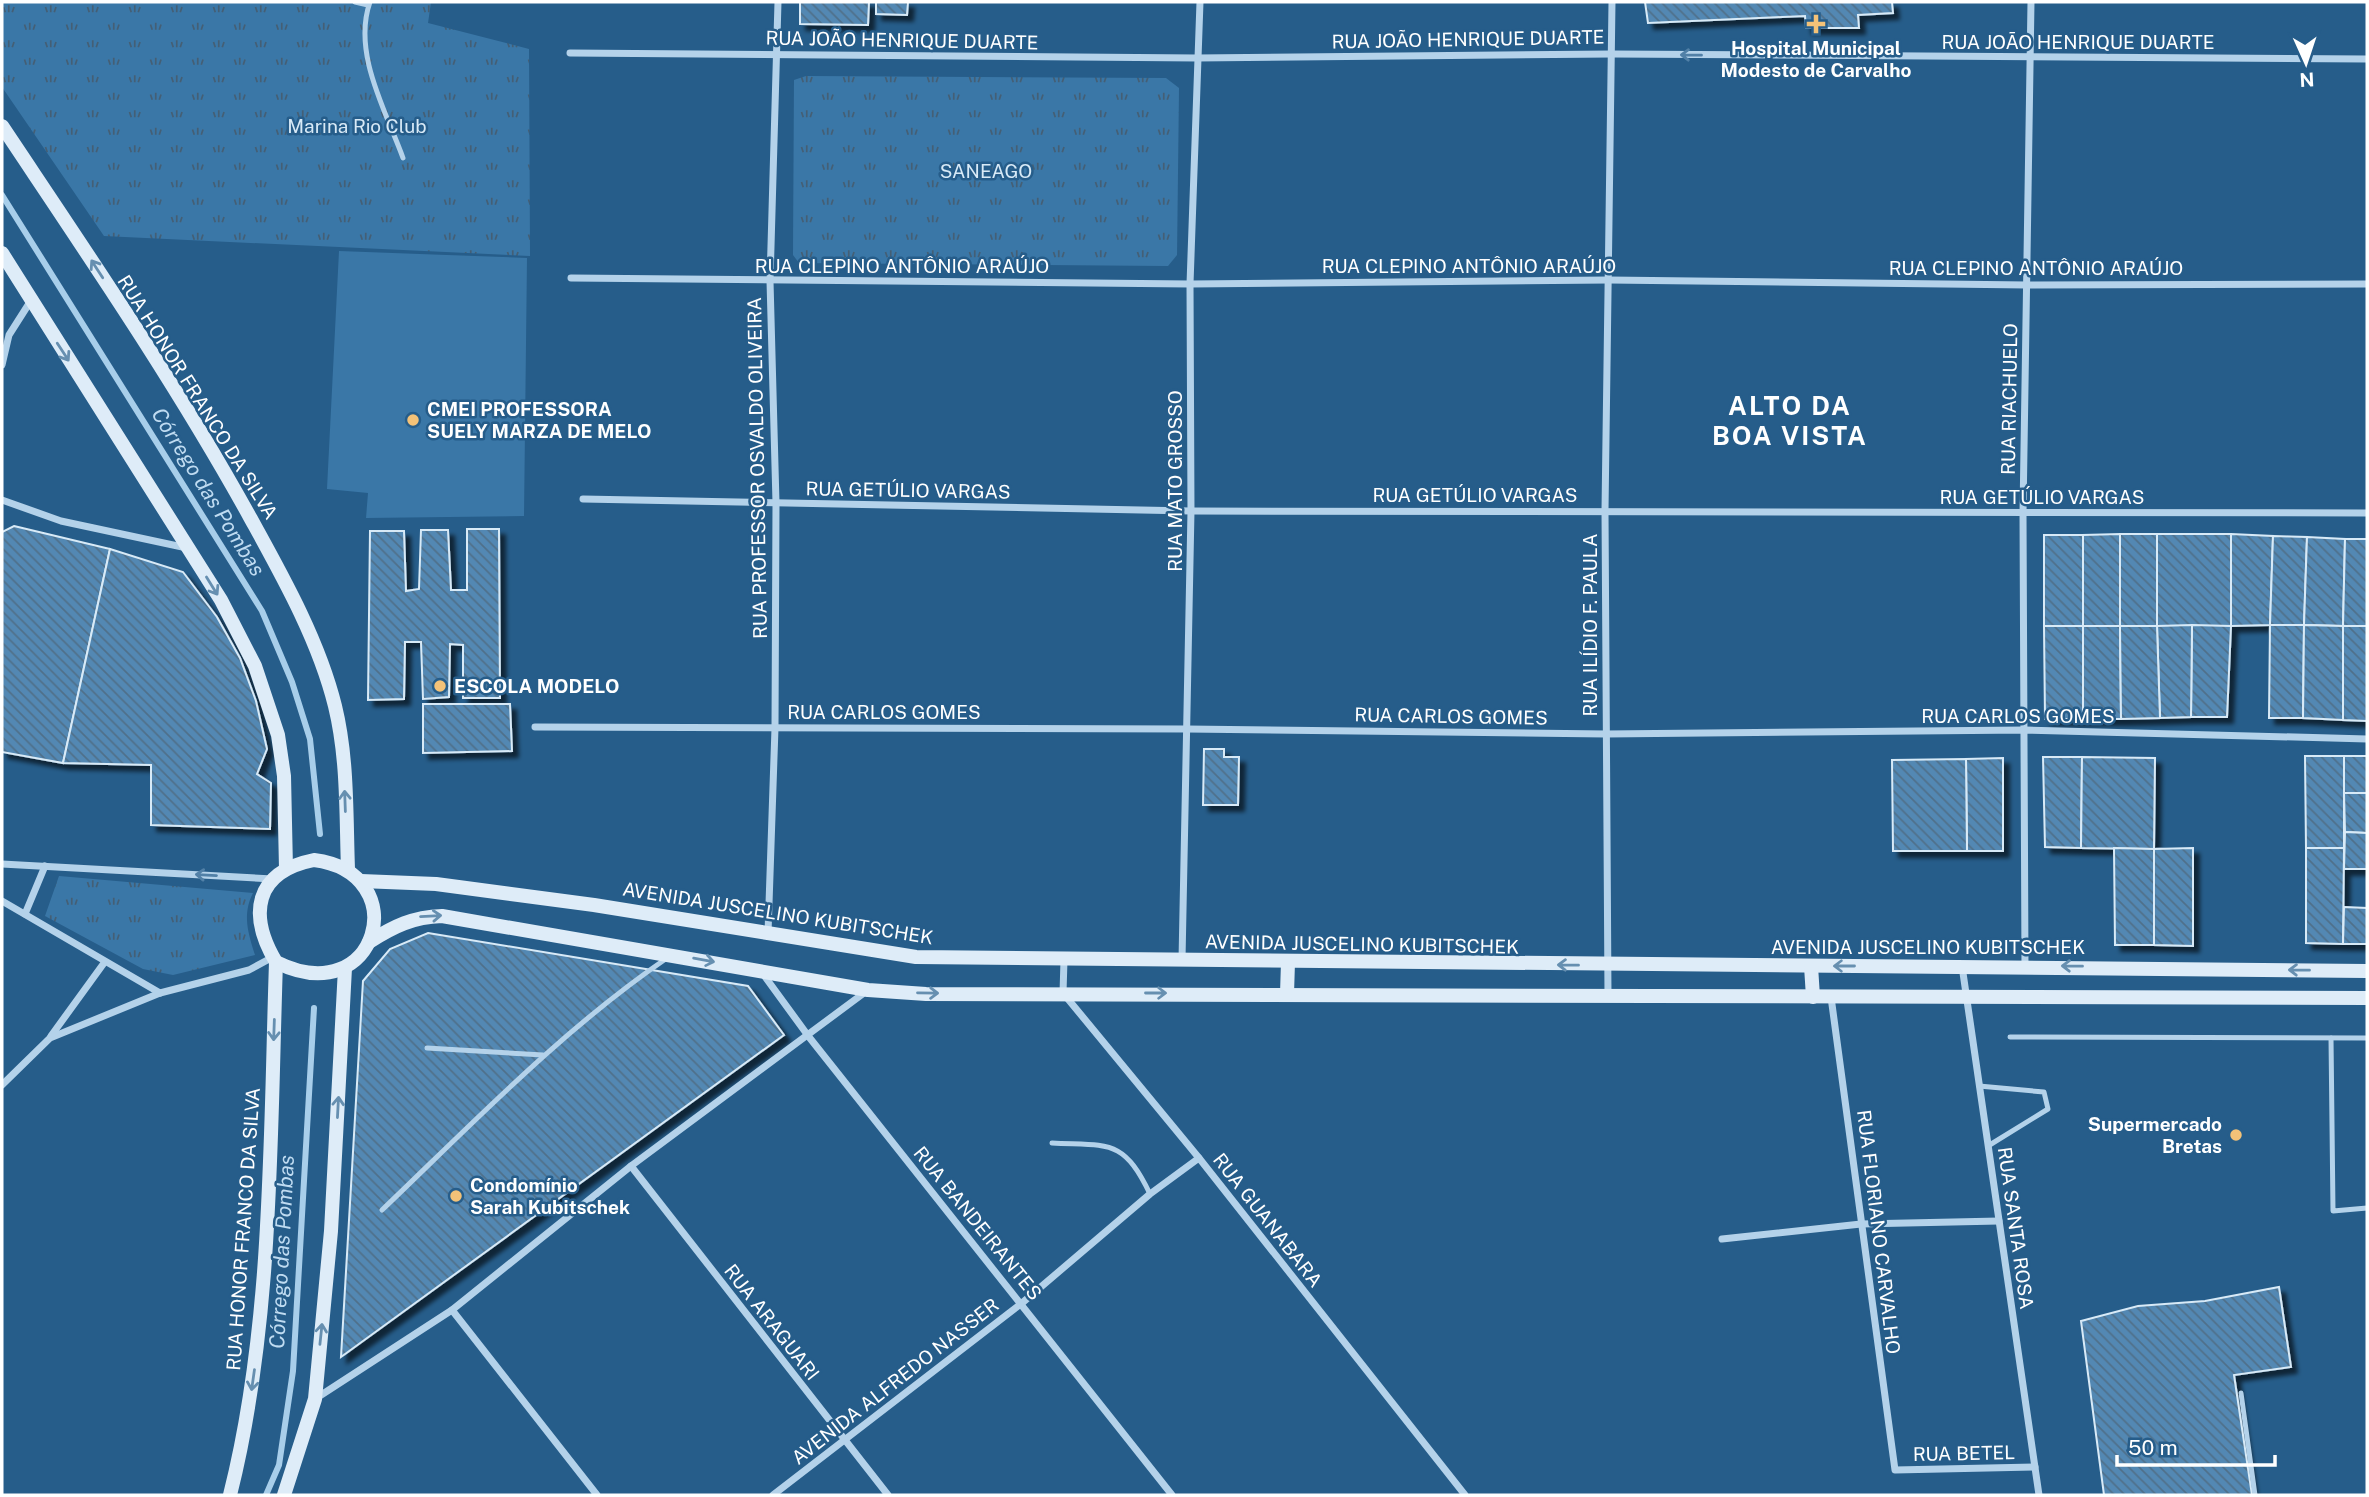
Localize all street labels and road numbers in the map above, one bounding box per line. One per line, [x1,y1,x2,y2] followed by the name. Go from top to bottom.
[1331,26,1605,52] street label: RUA JOÃO HENRIQUE DUARTE
[765,27,1039,53] street label: RUA JOÃO HENRIQUE DUARTE
[1941,31,2215,53] street label: RUA JOÃO HENRIQUE DUARTE
[755,255,1049,277] street label: RUA CLEPINO ANTÔNIO ARAÚJO
[1322,255,1616,277] street label: RUA CLEPINO ANTÔNIO ARAÚJO
[1889,257,2183,279] street label: RUA CLEPINO ANTÔNIO ARAÚJO
[113,271,283,523] street label: RUA HONOR FRANCO DA SILVA
[743,297,771,639] street label: RUA PROFESSOR OSVALDO OLIVEIRA
[1997,323,2021,475] street label: RUA RIACHUELO
[1164,390,1186,572] street label: RUA MATO GROSSO
[805,477,1011,503] street label: RUA GETÚLIO VARGAS
[1372,484,1578,506] street label: RUA GETÚLIO VARGAS
[1939,486,2145,508] street label: RUA GETÚLIO VARGAS
[1579,534,1601,716] street label: RUA ILÍDIO F. PAULA
[787,701,981,723] street label: RUA CARLOS GOMES
[1354,703,1548,729] street label: RUA CARLOS GOMES
[1921,705,2115,727] street label: RUA CARLOS GOMES
[621,878,935,948] street label: AVENIDA JUSCELINO KUBITSCHEK
[1205,930,1519,958] street label: AVENIDA JUSCELINO KUBITSCHEK
[1771,936,2085,958] street label: AVENIDA JUSCELINO KUBITSCHEK
[222,1087,264,1371] street label: RUA HONOR FRANCO DA SILVA
[1853,1109,1905,1355] street label: RUA FLORIANO CARVALHO
[909,1142,1047,1304] street label: RUA BANDEIRANTES
[1994,1145,2038,1311] street label: RUA SANTA ROSA
[1209,1149,1327,1291] street label: RUA GUANABARA
[720,1260,824,1384] street label: RUA ARAGUARI
[787,1293,1003,1469] street label: AVENIDA ALFREDO NASSER
[1913,1441,2015,1465] street label: RUA BETEL

